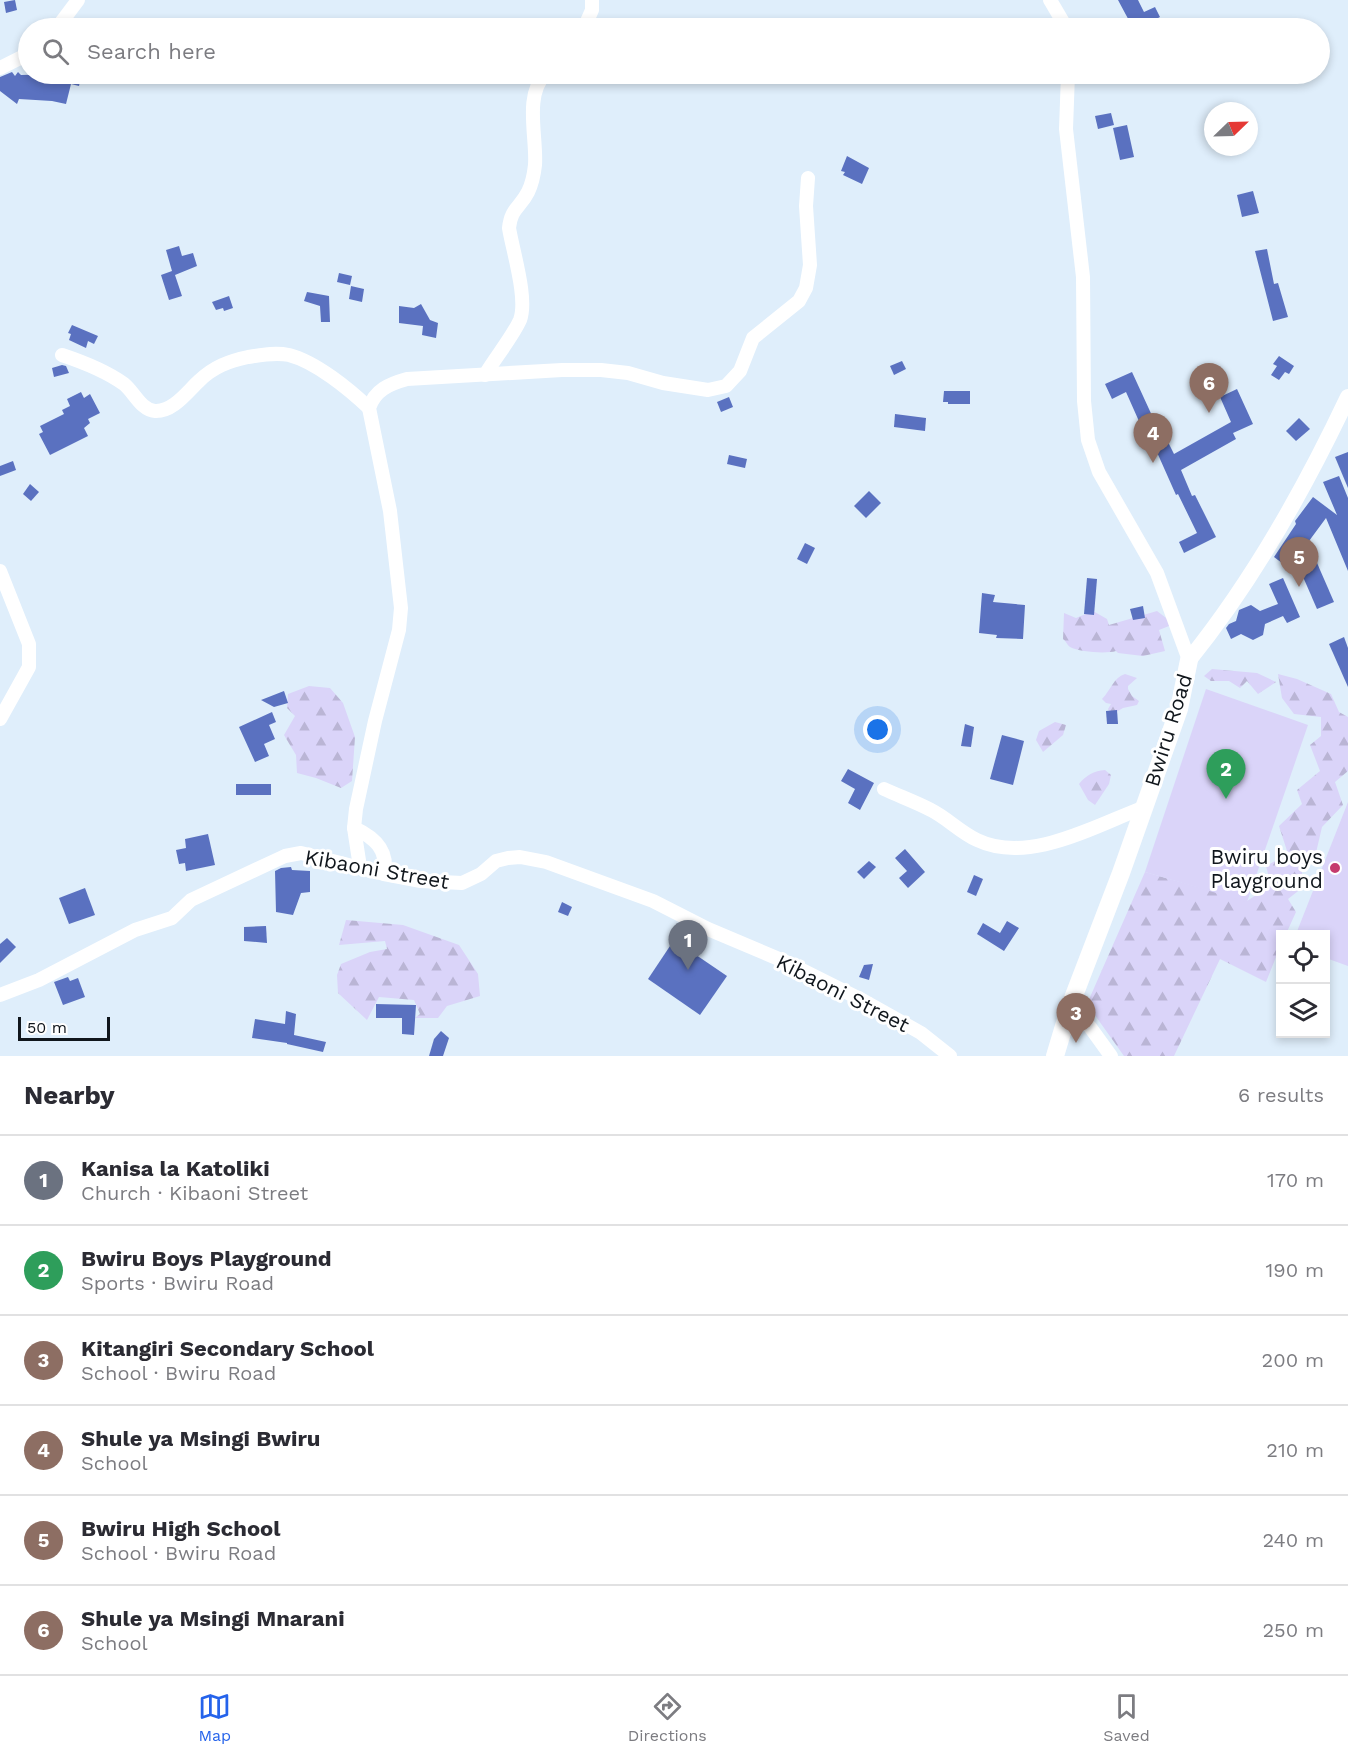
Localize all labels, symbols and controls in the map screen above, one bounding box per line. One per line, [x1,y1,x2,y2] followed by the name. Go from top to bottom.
[18,18,1330,84] search box
[39,35,72,68] icon: search
[87,39,216,64] text: Search here
[1204,102,1258,156] north arrow
[1190,364,1228,413] pin: 6
[1134,414,1172,463] pin: 4
[1280,538,1318,587] pin: 5
[1139,670,1197,790] street label: Bwiru Road
[863,715,892,744] your location
[1206,750,1246,799] pin: 2
[303,844,451,894] street label: Kibaoni Street
[1210,844,1323,893] place label: Bwiru boys Playground
[1328,861,1342,875] marker: Bwiru boys Playground
[668,920,708,970] pin: 1
[1276,930,1330,1038] map controls
[1276,930,1330,984] button: locate
[772,949,914,1037] street label: Kibaoni Street
[1276,984,1330,1038] button: layers
[1056,994,1096,1043] pin: 3
[18,1014,110,1042] scale bar
[27,1018,67,1037] text: 50 m
[24,1080,115,1110] text: Nearby
[1238,1083,1324,1107] text: 6 results
[81,1156,270,1181] text: Kanisa la Katoliki
[39,1168,48,1192] text: 1
[1267,1168,1324,1192] text: 170 m
[81,1181,308,1205] text: Church · Kibaoni Street
[81,1246,332,1271] text: Bwiru Boys Playground
[38,1258,49,1282] text: 2
[1266,1258,1324,1282] text: 190 m
[81,1271,274,1295] text: Sports · Bwiru Road
[81,1336,374,1361] text: Kitangiri Secondary School
[38,1348,49,1372] text: 3
[1262,1348,1324,1372] text: 200 m
[81,1361,276,1385] text: School · Bwiru Road
[81,1426,320,1451] text: Shule ya Msingi Bwiru
[37,1438,50,1462] text: 4
[1266,1438,1324,1462] text: 210 m
[81,1451,148,1475] text: School
[81,1516,280,1541] text: Bwiru High School
[38,1528,49,1552] text: 5
[1262,1528,1324,1552] text: 240 m
[81,1541,276,1565] text: School · Bwiru Road
[81,1606,345,1631] text: Shule ya Msingi Mnarani
[37,1618,50,1642] text: 6
[1262,1618,1324,1642] text: 250 m
[81,1631,148,1655] text: School
[198,1690,231,1745] tab: Map
[628,1690,707,1745] tab: Directions
[1103,1690,1150,1745] tab: Saved

